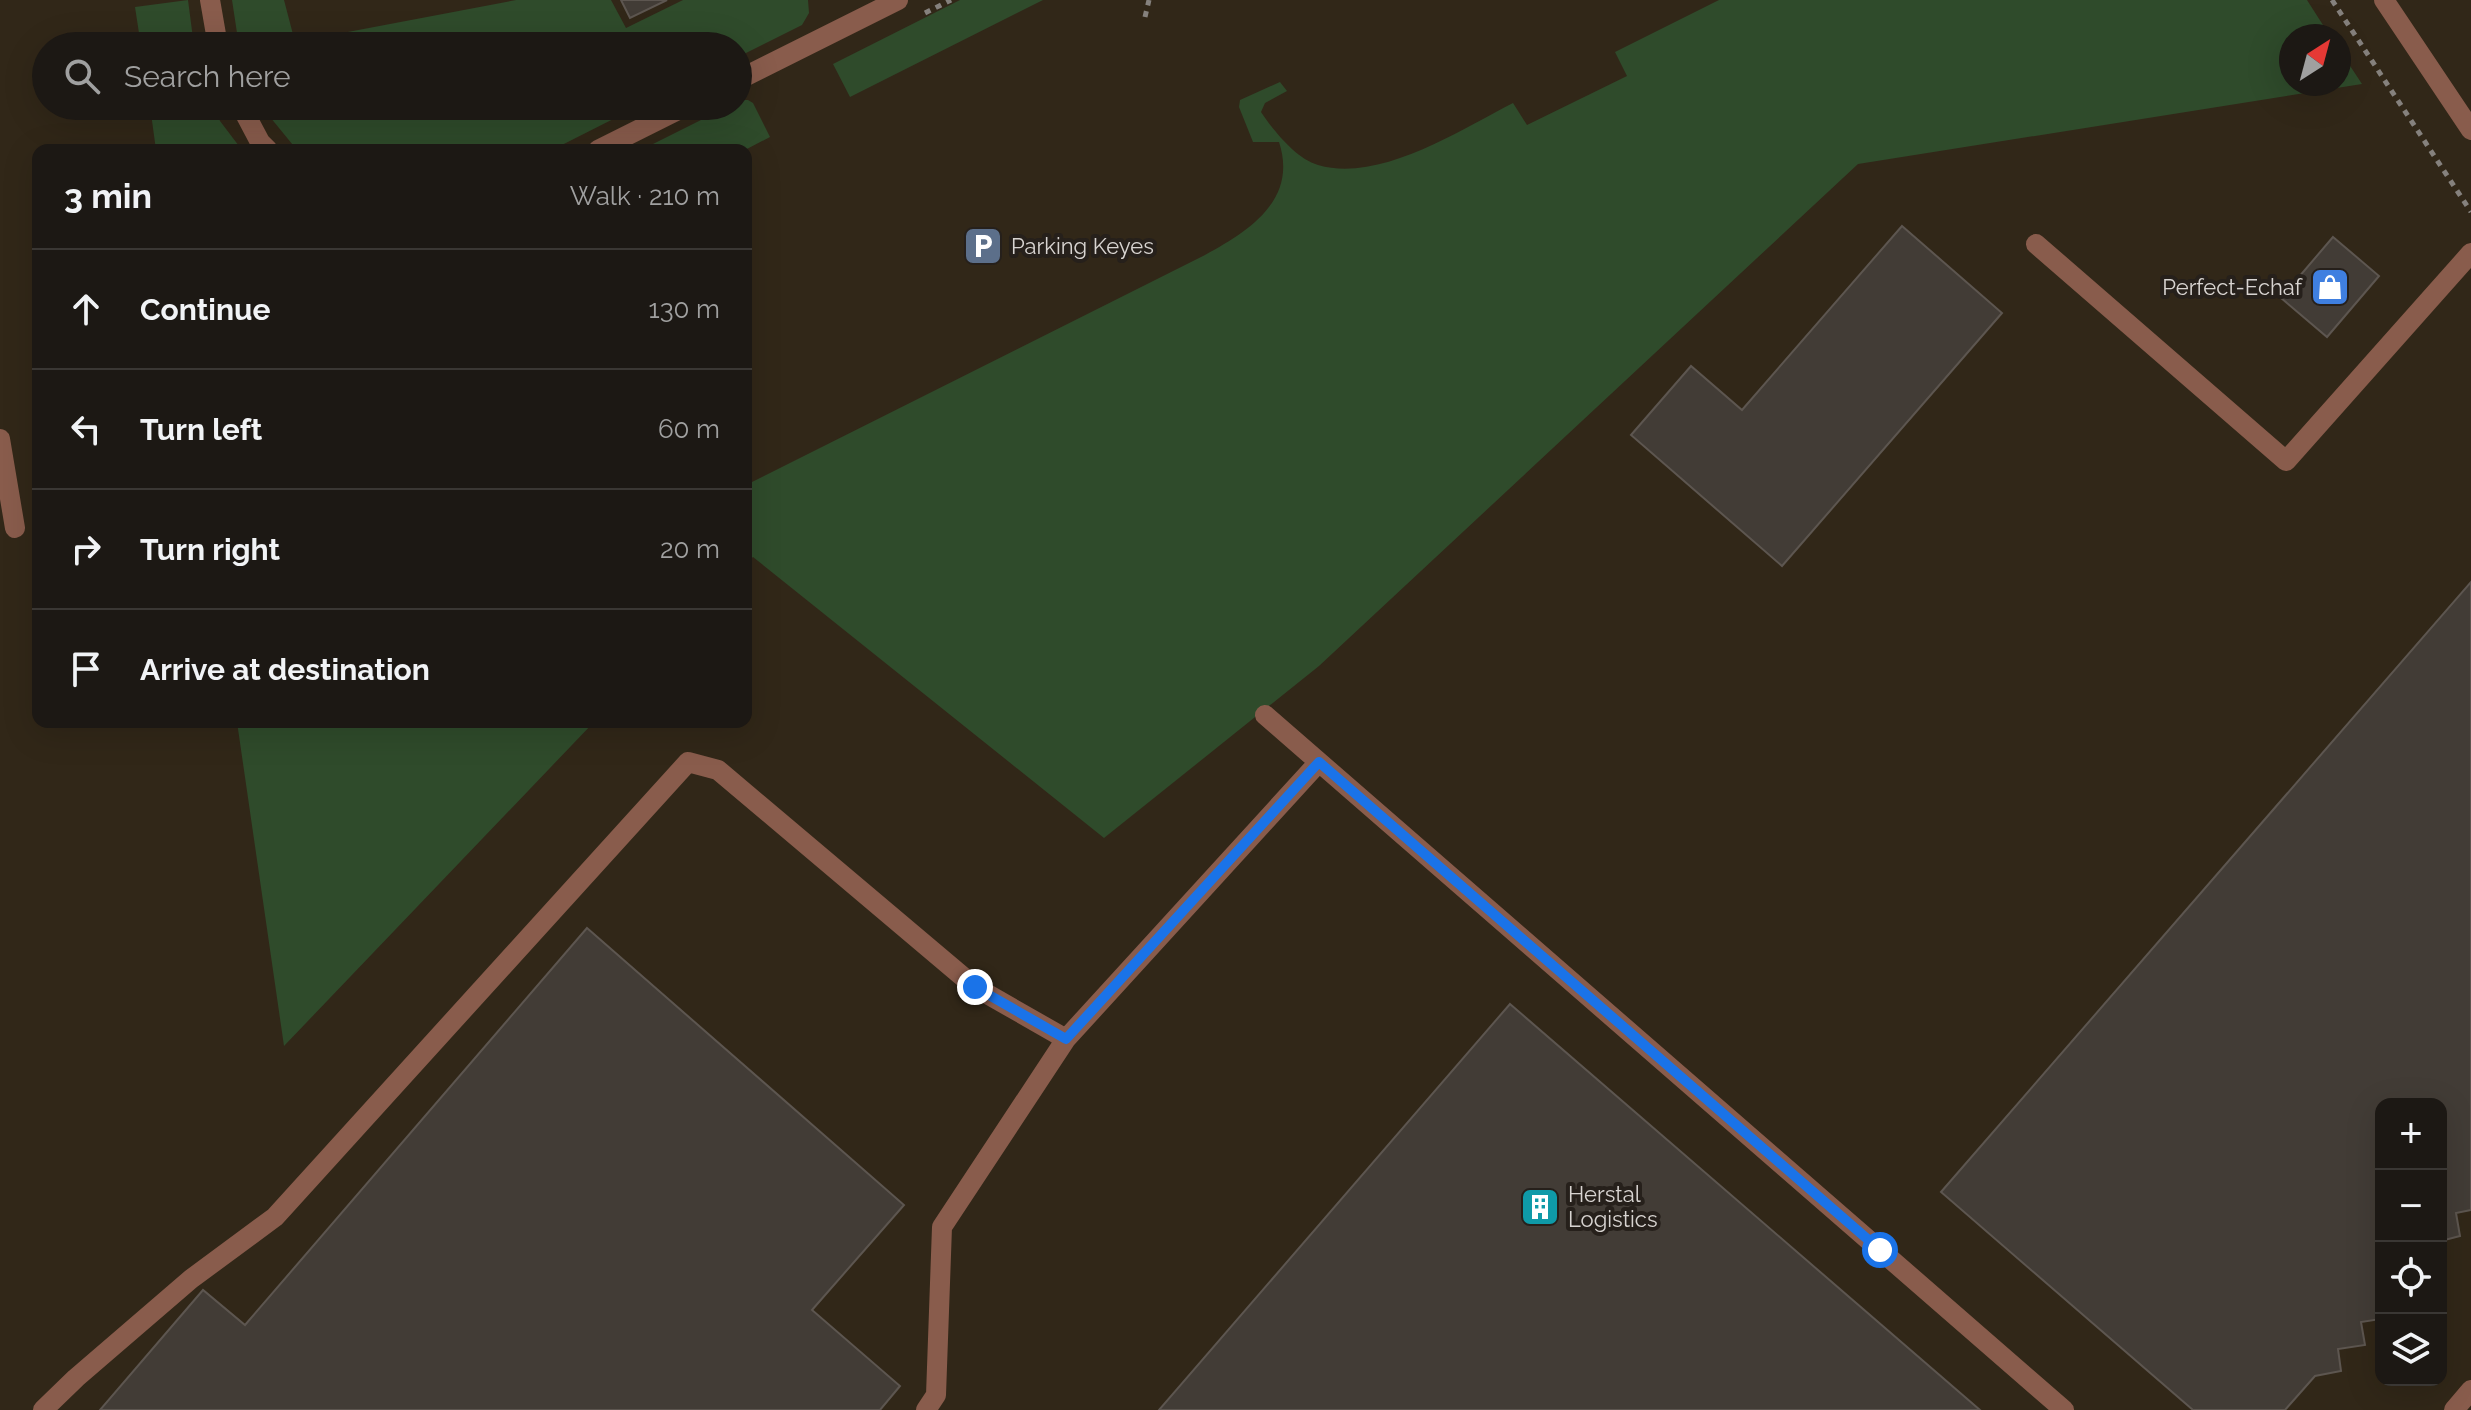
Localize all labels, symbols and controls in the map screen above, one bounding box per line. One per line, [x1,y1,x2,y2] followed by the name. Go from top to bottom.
[2279,24,2351,96] north arrow
[32,32,752,120] search box
[60,54,104,98] icon: search
[124,59,291,94] text: Search here
[64,176,152,216] text: 3 min
[570,181,720,211] text: Walk · 210 m
[962,225,1004,267] parking icon: Parking Keyes
[1011,233,1154,259] place label: Parking Keyes
[2309,266,2351,308] shop icon: Perfect-Echaf
[2162,274,2303,300] place label: Perfect-Echaf
[64,287,108,331] icon: ahead
[140,292,271,327] text: Continue
[649,294,720,324] text: 130 m
[64,407,108,451] icon: left
[140,412,262,447] text: Turn left
[658,414,720,444] text: 60 m
[64,527,108,571] icon: right
[140,532,280,567] text: Turn right
[660,534,720,564] text: 20 m
[64,647,108,691] icon: arrive
[140,652,430,687] text: Arrive at destination
[957,969,993,1005] route end
[2375,1098,2447,1386] map controls
[2375,1098,2447,1170] button: +
[2375,1170,2447,1242] button: −
[1568,1181,1658,1232] place label: Herstal Logistics
[1519,1186,1561,1228] building icon: Herstal Logistics
[1862,1232,1898,1268] route start
[2375,1242,2447,1314] button: locate
[2375,1314,2447,1386] button: layers

